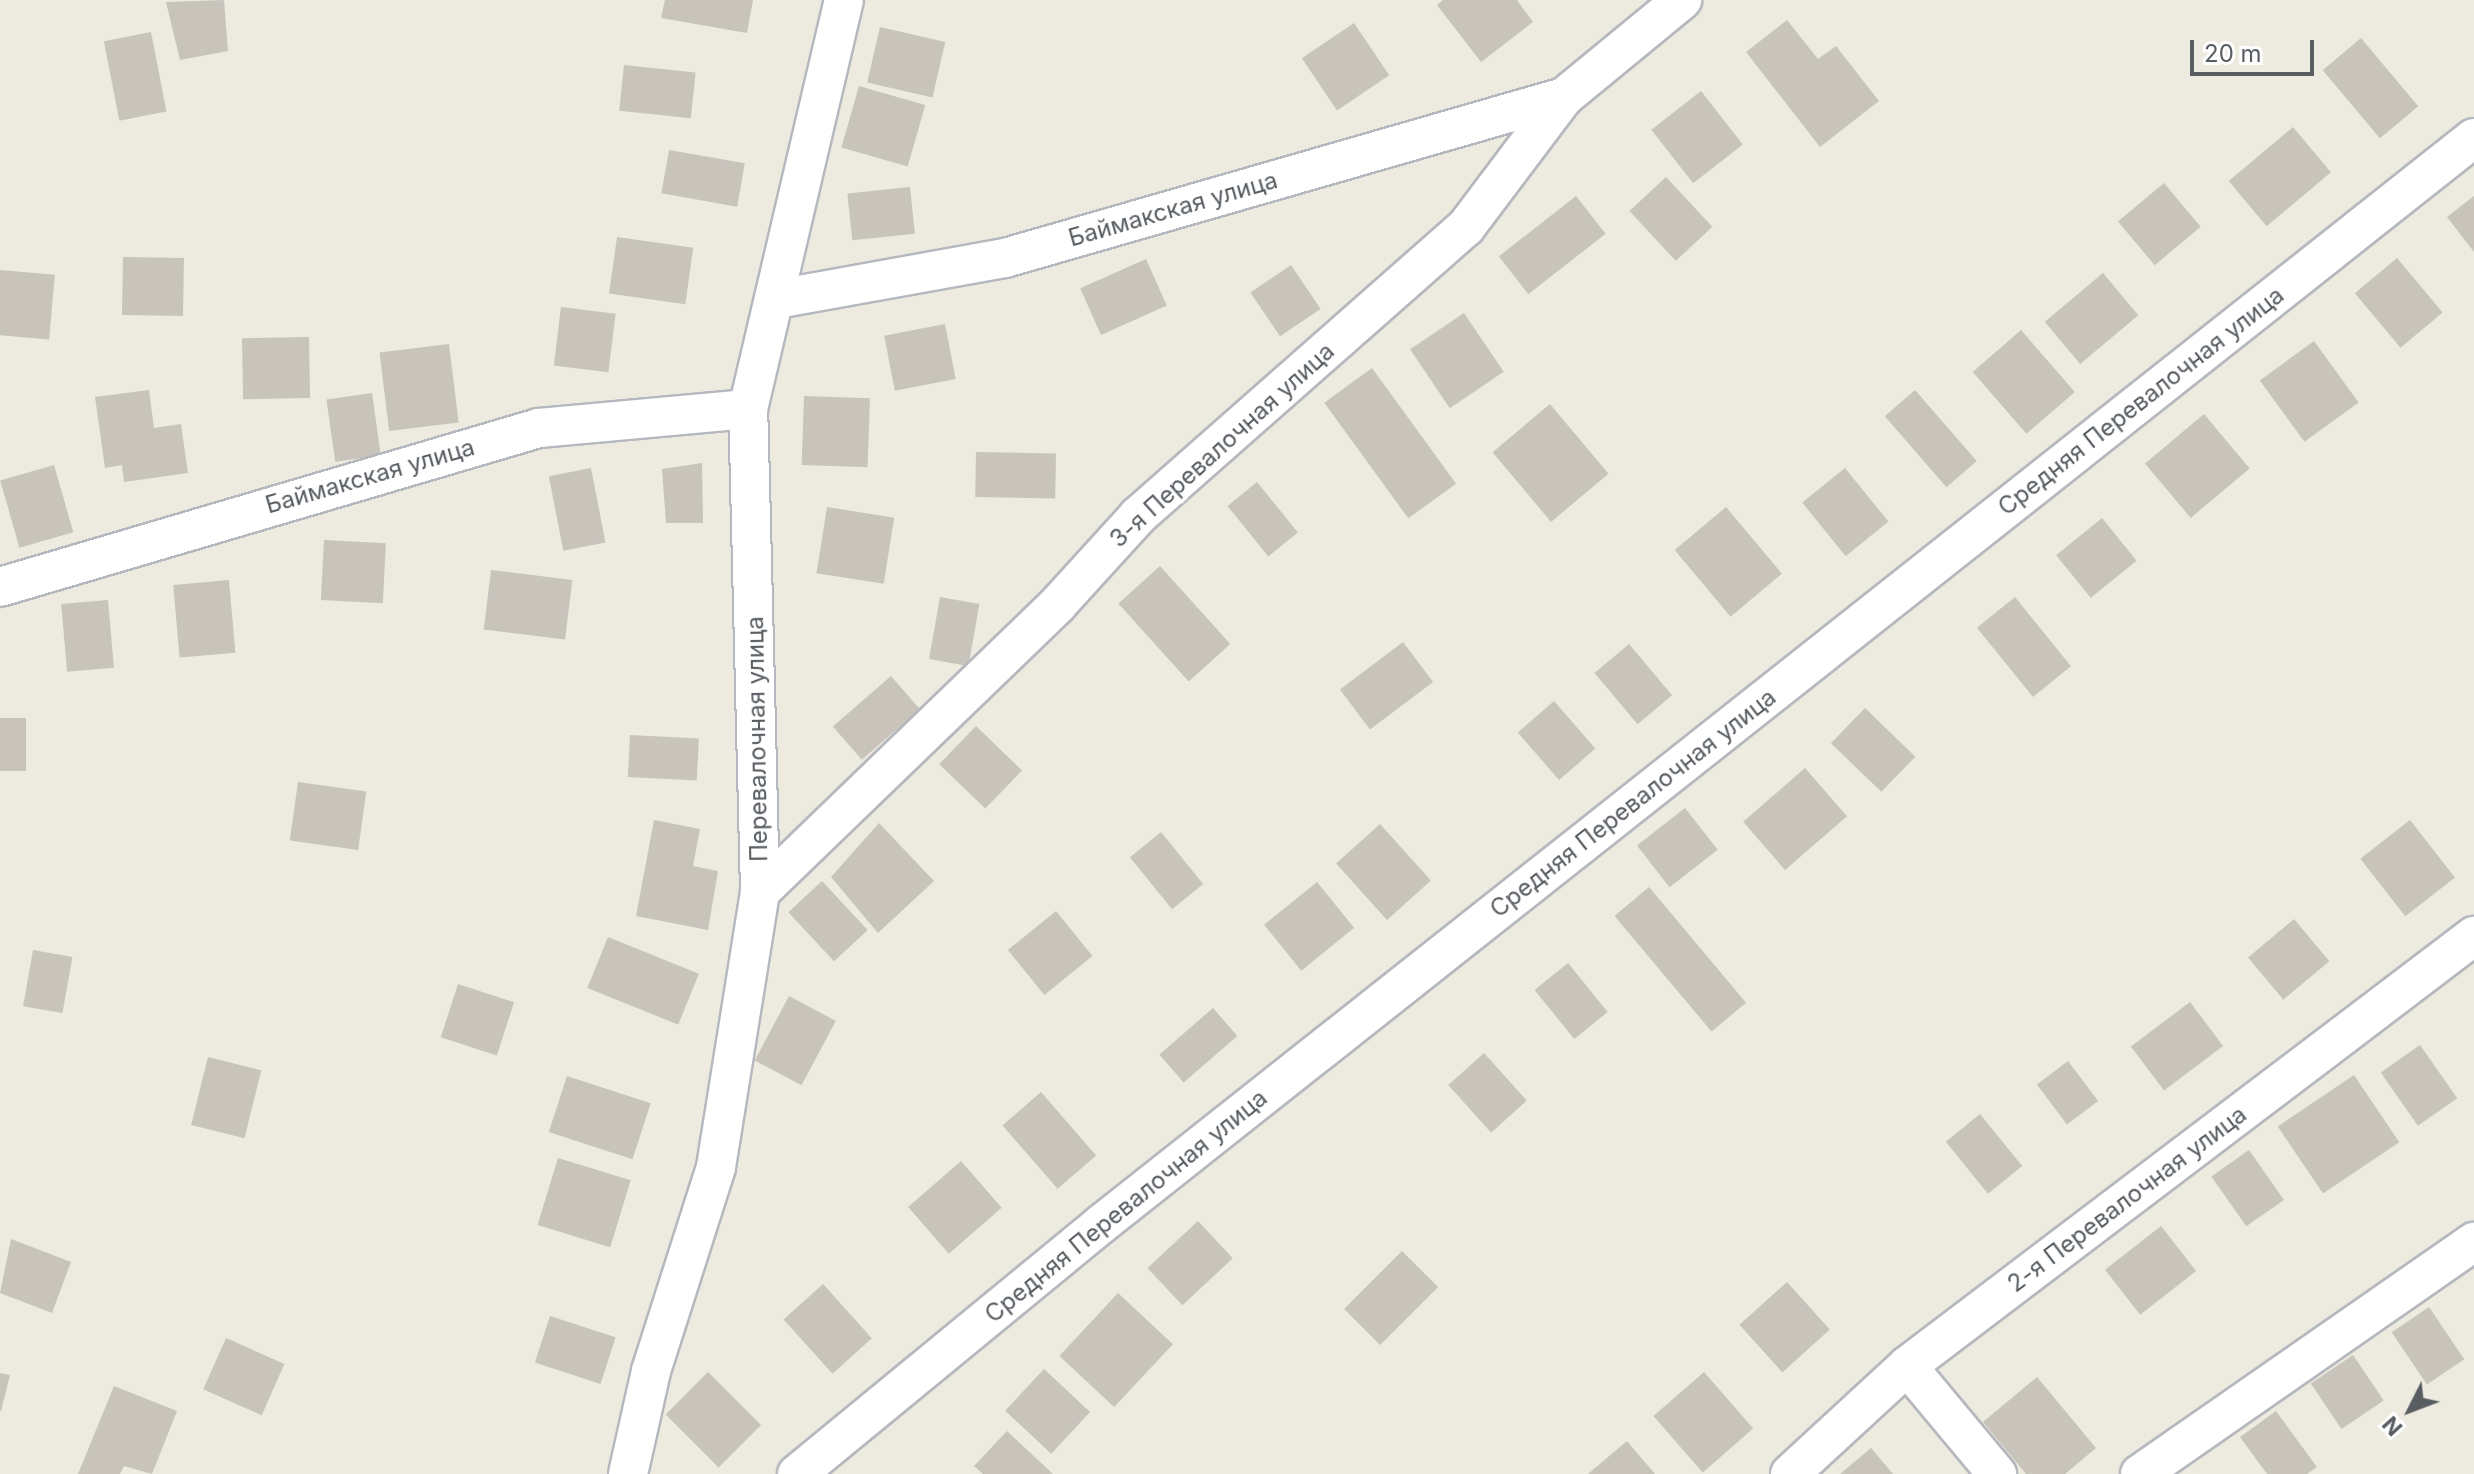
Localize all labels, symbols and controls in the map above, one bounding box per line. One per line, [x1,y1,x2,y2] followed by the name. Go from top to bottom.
[2194,24,2318,74] scale bar
[2204,39,2262,68] text: 20 m
[1065,165,1281,253] street label: Баймакская улица
[1992,280,2290,522] street label: Средняя Перевалочная улица
[1104,337,1340,553] street label: 3-я Перевалочная улица
[262,432,478,520] street label: Баймакская улица
[740,616,774,862] street label: Перевалочная улица
[1484,682,1782,924] street label: Средняя Перевалочная улица
[979,1083,1273,1329] street label: Средняя Перевалочная улица
[2002,1100,2252,1298] street label: 2-я Перевалочная улица
[2370,1370,2450,1450] north arrow
[2377,1411,2407,1441] text: N

